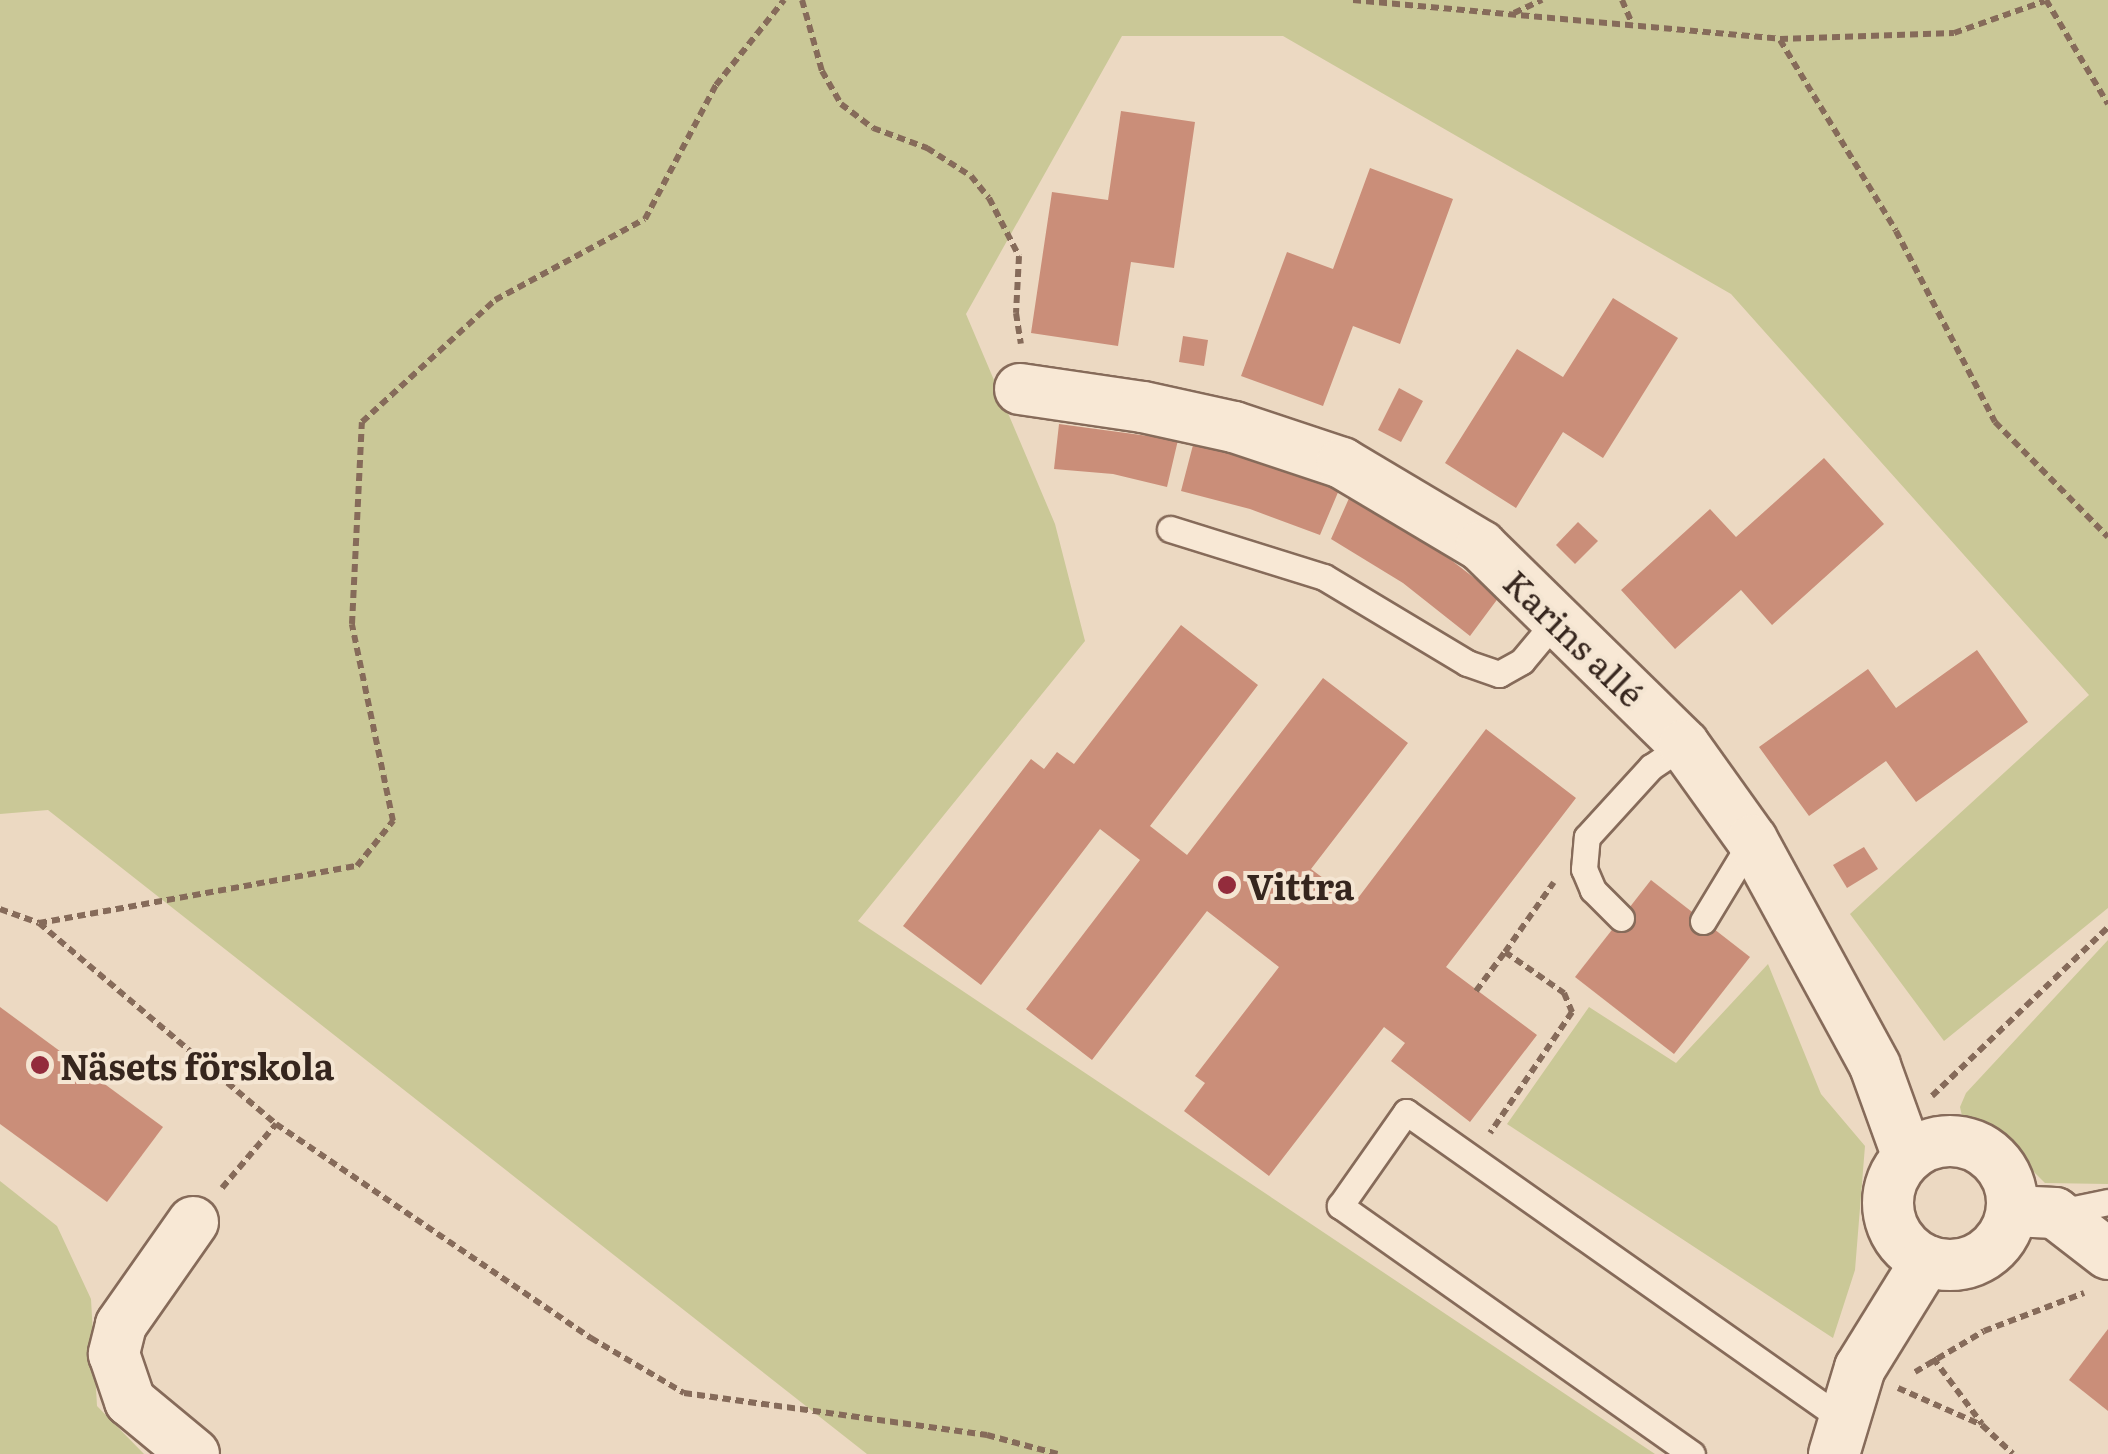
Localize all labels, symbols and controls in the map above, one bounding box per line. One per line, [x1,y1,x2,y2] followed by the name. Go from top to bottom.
[1496,560,1654,714] street label: Karins allé
[1247,864,1354,906] place label: Vittra
[1216,874,1238,896] marker: Vittra
[60,1044,334,1086] place label: Näsets förskola
[29,1054,51,1076] marker: Näsets förskola

